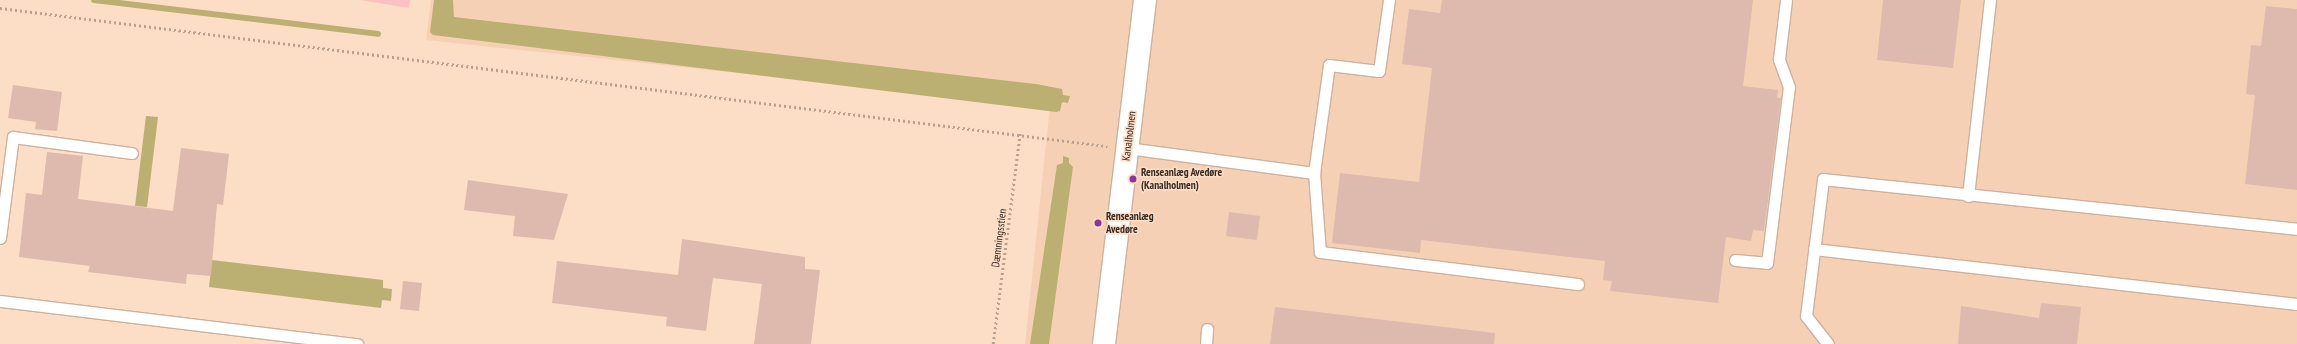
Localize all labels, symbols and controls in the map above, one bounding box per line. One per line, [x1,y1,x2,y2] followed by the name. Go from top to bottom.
[1119,110,1139,162] street label: Kanalholmen
[1141,166,1223,192] place label: Renseanlæg Avedøre (Kanalholmen)
[1128,174,1138,184] marker: Renseanlæg Avedøre (Kanalholmen)
[989,208,1009,268] street label: Dæmningsstien
[1106,210,1154,236] place label: Renseanlæg Avedøre
[1093,218,1103,228] marker: Renseanlæg Avedøre

